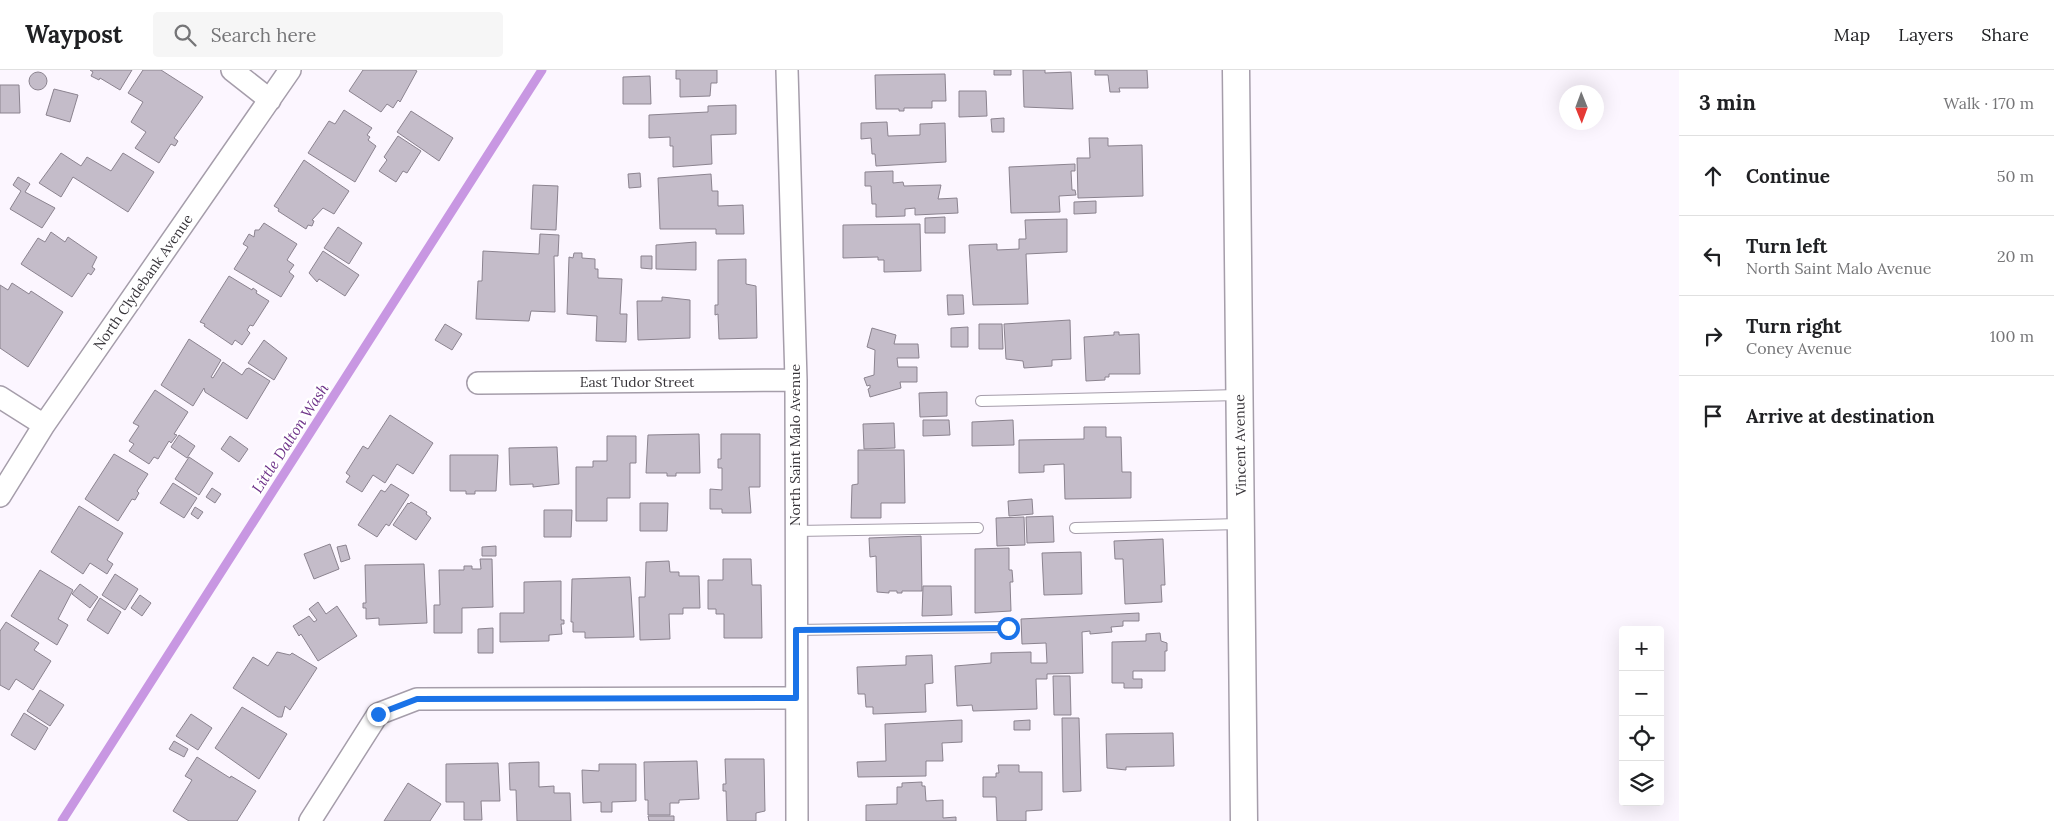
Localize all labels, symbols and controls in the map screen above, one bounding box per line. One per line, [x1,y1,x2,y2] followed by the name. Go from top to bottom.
[153,12,503,57] search box
[25,19,123,50] text: Waypost
[171,21,199,49] icon: search
[211,23,316,47] text: Search here
[1834,23,1870,46] text: Map
[1898,23,1953,46] text: Layers
[1981,23,2029,46] text: Share
[1559,85,1604,130] north arrow
[1699,89,1756,116] text: 3 min
[1943,93,2034,113] text: Walk · 170 m
[1699,162,1727,190] icon: ahead
[1746,164,1830,188] text: Continue
[1997,166,2034,186] text: 50 m
[89,210,197,353] street label: North Clydebank Avenue
[1746,234,1827,258] text: Turn left
[1699,242,1727,270] icon: left
[1997,246,2034,266] text: 20 m
[1746,258,1931,278] text: North Saint Malo Avenue
[1746,314,1842,338] text: Turn right
[1699,322,1727,350] icon: right
[1990,326,2034,346] text: 100 m
[1746,338,1852,358] text: Coney Avenue
[786,363,804,526] street label: North Saint Malo Avenue
[580,373,695,391] street label: East Tudor Street
[247,379,333,496] water label: Little Dalton Wash
[1230,394,1250,497] street label: Vincent Avenue
[1699,402,1727,430] icon: arrive
[1746,404,1935,428] text: Arrive at destination
[997,617,1020,640] route start
[1619,626,1664,806] map controls
[1619,626,1664,671] button: +
[1619,671,1664,716] button: −
[367,703,390,726] route end
[1619,716,1664,761] button: locate
[1619,761,1664,806] button: layers

